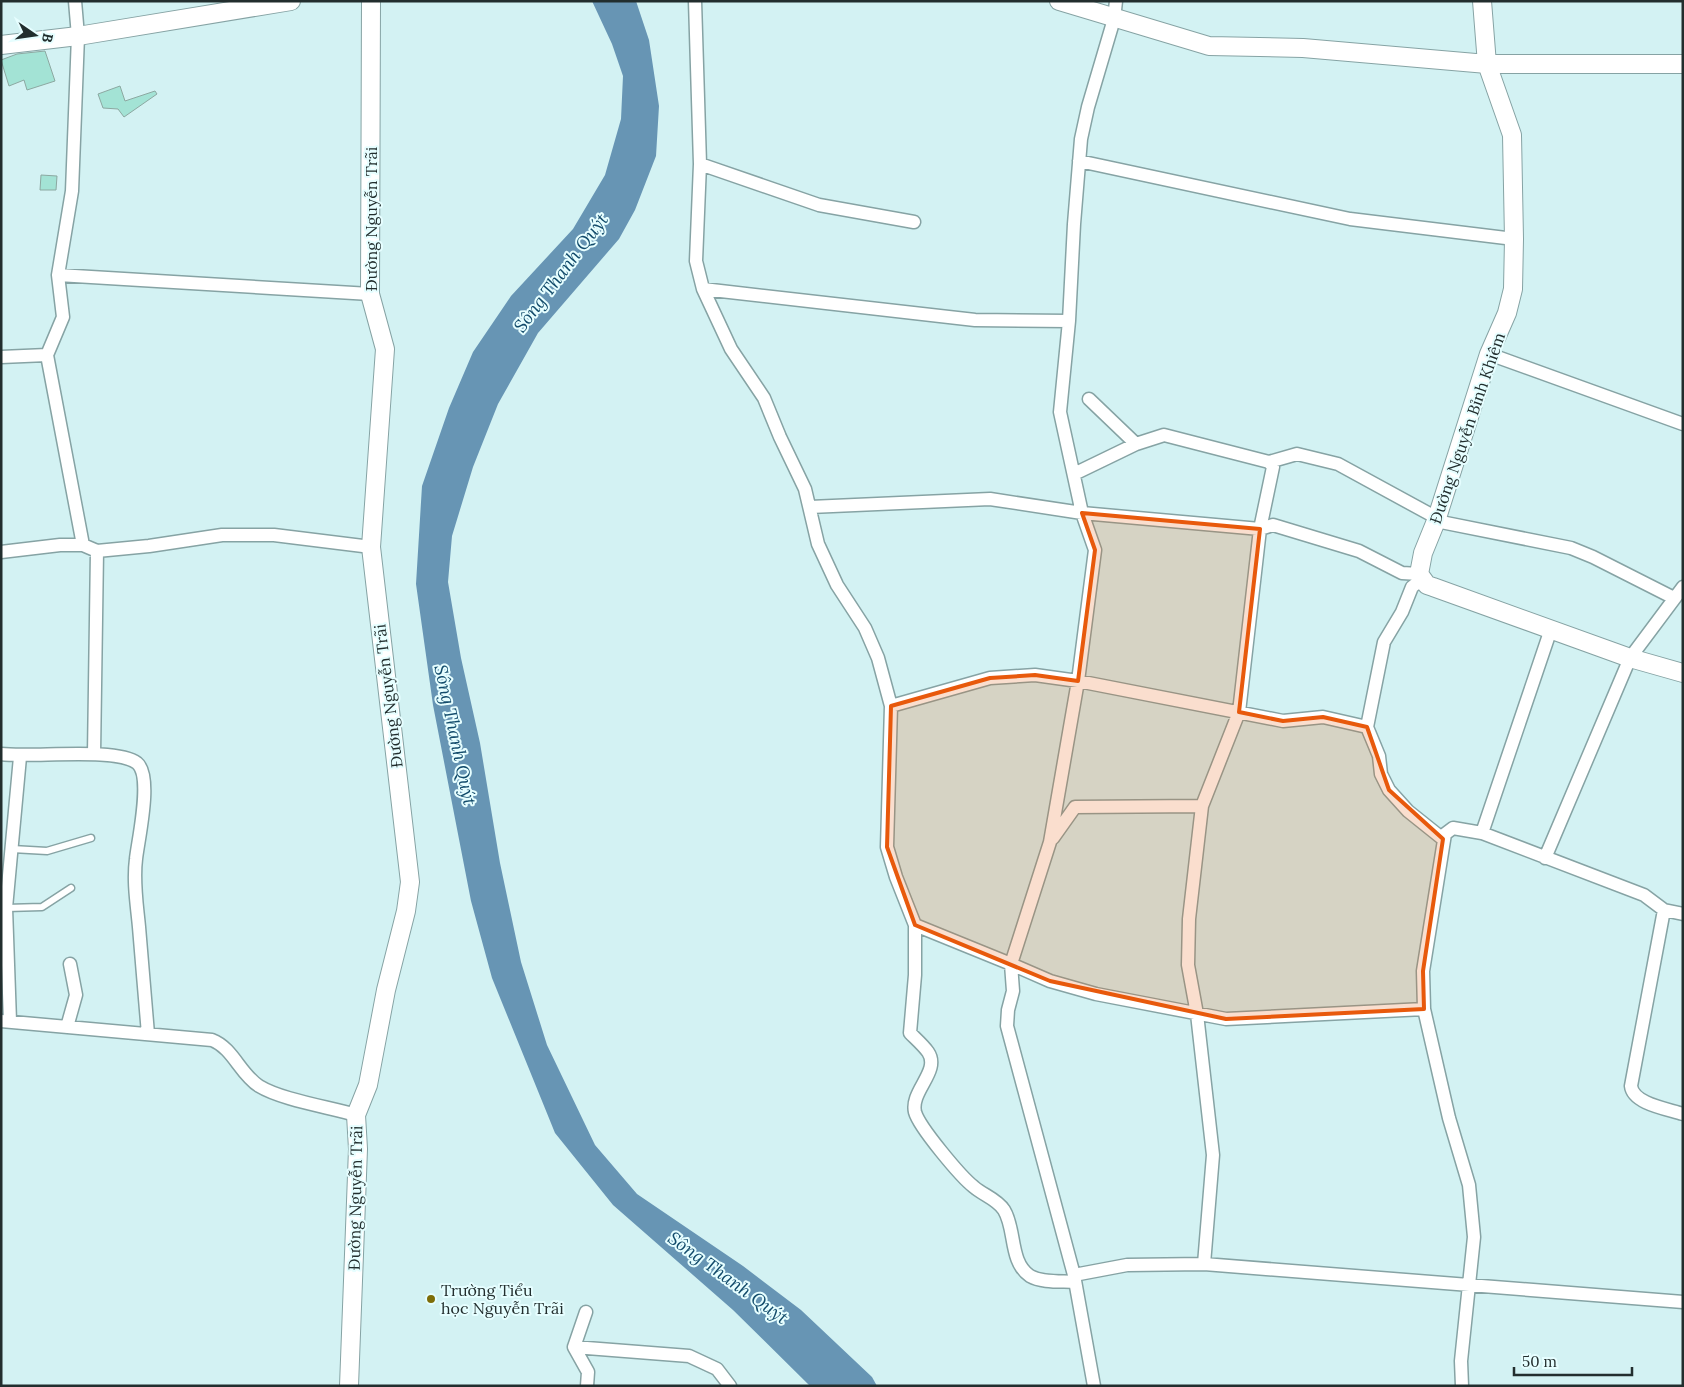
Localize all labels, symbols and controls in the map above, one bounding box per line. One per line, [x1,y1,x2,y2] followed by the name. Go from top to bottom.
[10,10,60,60] north arrow
[38,31,57,44] text: B
[361,147,381,291] street label: Đường Nguyễn Trãi
[508,208,613,337] water label: Sông Thanh Quýt
[1425,330,1509,526] street label: Đường Nguyễn Bỉnh Khiêm
[369,623,407,769] street label: Đường Nguyễn Trãi
[429,663,482,808] water label: Sông Thanh Quýt
[344,1126,366,1270] street label: Đường Nguyễn Trãi
[664,1226,793,1329] water label: Sông Thanh Quýt
[441,1280,564,1318] place label: Trường Tiểu học Nguyễn Trãi
[425,1293,437,1305] marker: Trường Tiểu học Nguyễn Trãi
[1514,1344,1632,1376] scale bar
[1522,1352,1557,1371] text: 50 m

